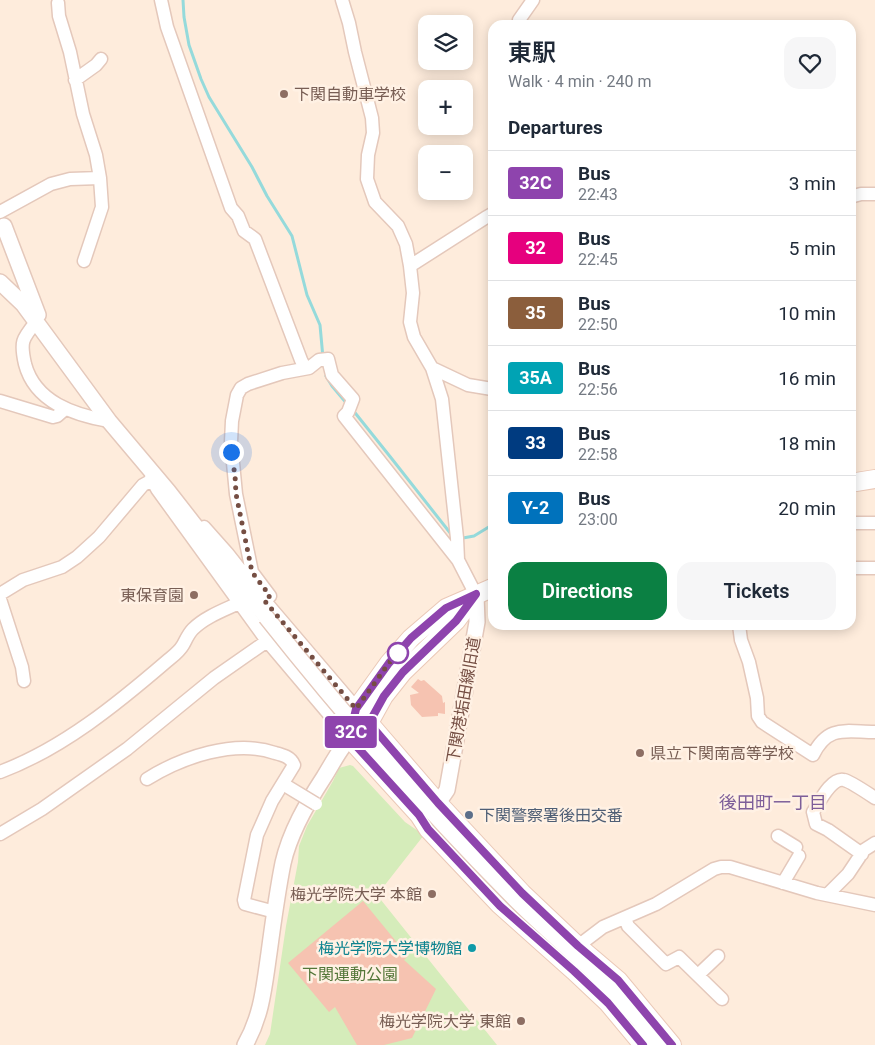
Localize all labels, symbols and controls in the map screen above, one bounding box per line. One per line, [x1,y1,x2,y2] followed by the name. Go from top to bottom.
[418,15,473,200] map controls
[418,15,473,70] button: layers
[784,37,836,89] button: heart
[508,39,556,67] text: 東駅
[508,72,652,91] text: Walk · 4 min · 240 m
[418,80,473,135] button: +
[294,85,406,104] place label: 下関自動車学校
[278,88,290,100] marker: 下関自動車学校
[508,116,603,139] text: Departures
[418,145,473,200] button: −
[578,162,611,185] text: Bus
[519,172,552,193] text: 32C
[789,172,836,195] text: 3 min
[578,185,618,204] text: 22:43
[578,227,611,250] text: Bus
[525,237,546,258] text: 32
[789,237,836,260] text: 5 min
[578,250,618,269] text: 22:45
[578,292,611,315] text: Bus
[525,302,546,323] text: 35
[778,302,836,325] text: 10 min
[578,315,618,334] text: 22:50
[578,357,611,380] text: Bus
[519,367,552,388] text: 35A
[778,367,836,390] text: 16 min
[578,380,618,399] text: 22:56
[578,422,611,445] text: Bus
[525,432,546,453] text: 33
[778,432,836,455] text: 18 min
[219,440,244,465] your location
[578,445,618,464] text: 22:58
[578,487,611,510] text: Bus
[522,497,549,518] text: Y-2
[778,497,836,520] text: 20 min
[578,510,618,529] text: 23:00
[508,562,667,620] button: Directions
[677,562,836,620] button: Tickets
[120,586,184,605] place label: 東保育園
[188,589,200,601] marker: 東保育園
[443,635,484,765] street label: 下関港垢田線旧道
[387,642,409,664] unlabelled marker
[322,716,380,748] line badge: 32C
[335,721,367,742] text: 32C
[650,744,794,763] place label: 県立下関南高等学校
[634,747,646,759] marker: 県立下関南高等学校
[719,792,827,813] district label: 後田町一丁目
[479,806,623,825] place label: 下関警察署後田交番
[463,809,475,821] marker: 下関警察署後田交番
[290,885,422,904] place label: 梅光学院大学 本館
[426,888,438,900] marker: 梅光学院大学 本館
[318,939,462,958] place label: 梅光学院大学博物館
[466,942,478,954] marker: 梅光学院大学博物館
[302,965,398,984] park label: 下関運動公園
[379,1012,511,1031] place label: 梅光学院大学 東館
[515,1015,527,1027] marker: 梅光学院大学 東館

